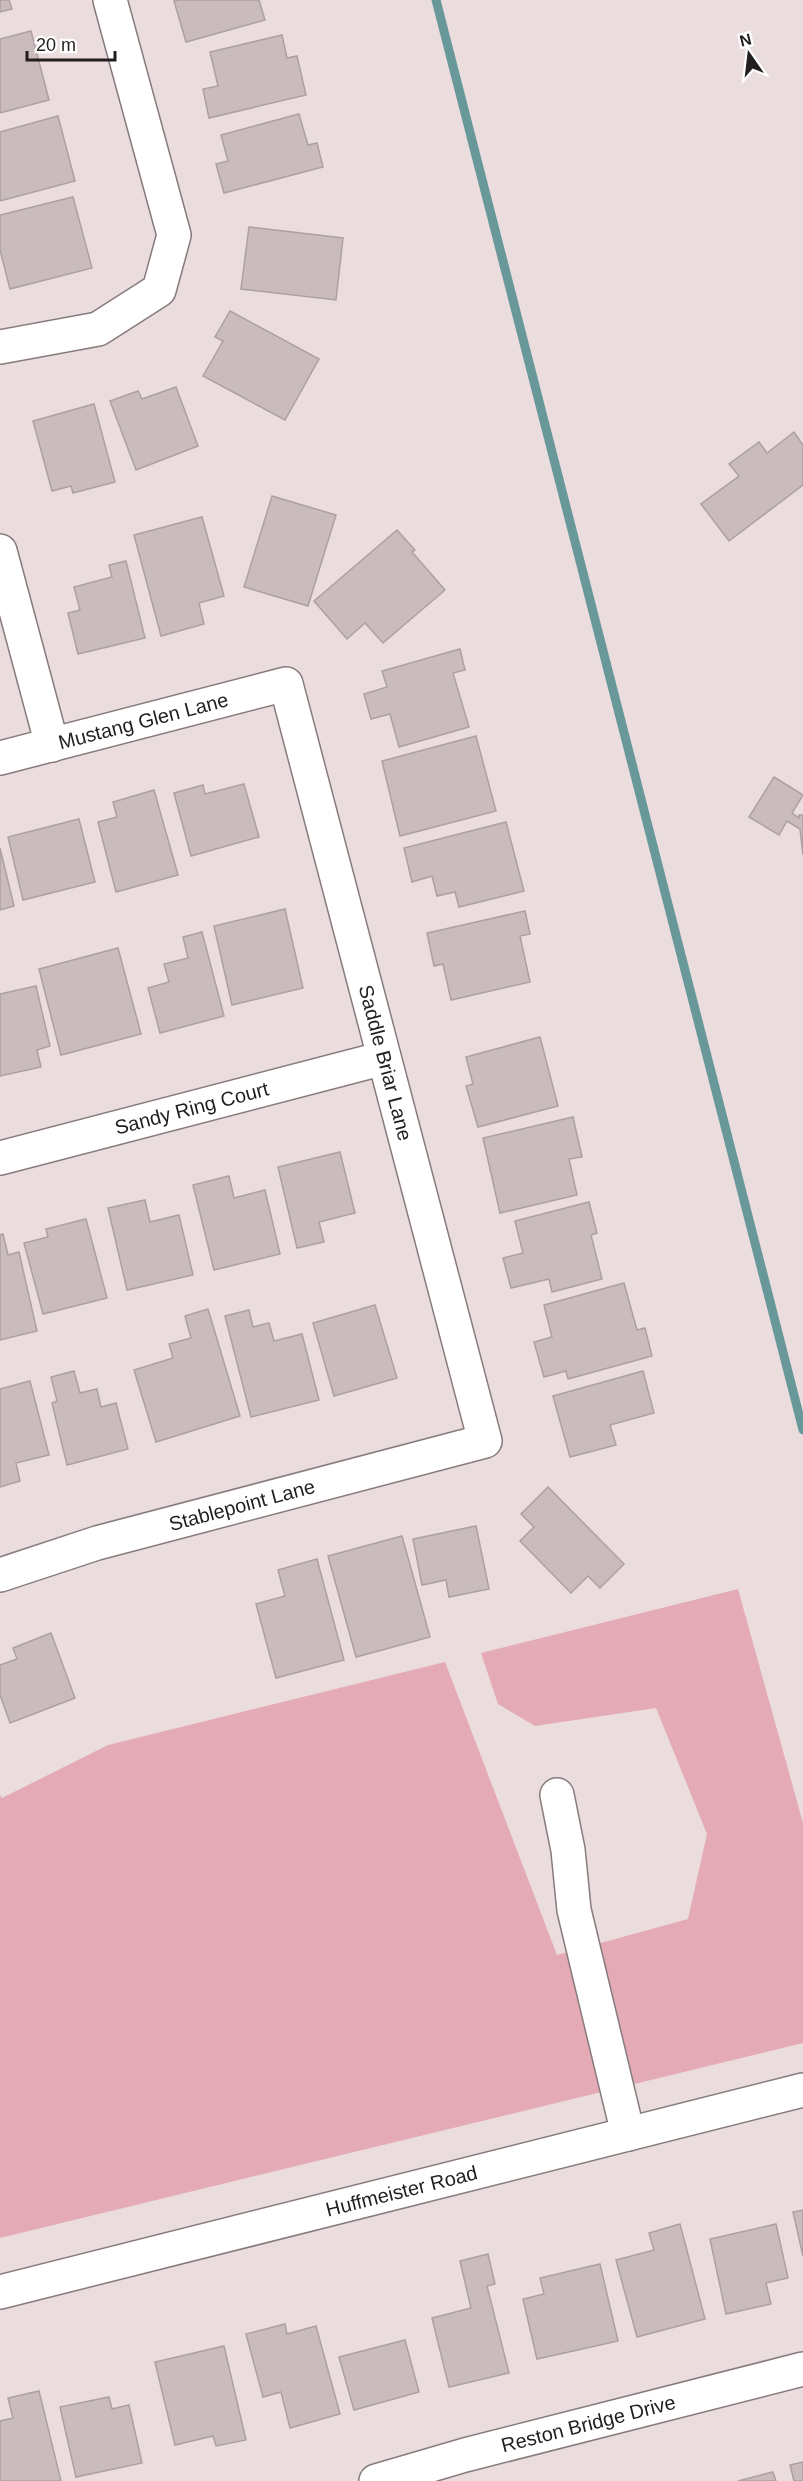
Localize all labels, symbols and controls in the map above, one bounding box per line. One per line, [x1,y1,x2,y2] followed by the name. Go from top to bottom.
[27,24,116,62] scale bar
[719,24,779,84] north arrow
[738,30,753,50] text: N
[36,35,76,55] text: 20 m
[56,688,231,753] street label: Mustang Glen Lane
[355,982,417,1143] street label: Saddle Briar Lane
[112,1077,271,1139] street label: Sandy Ring Court
[167,1475,317,1535] street label: Stablepoint Lane
[323,2161,480,2221] street label: Huffmeister Road
[499,2391,678,2456] street label: Reston Bridge Drive

